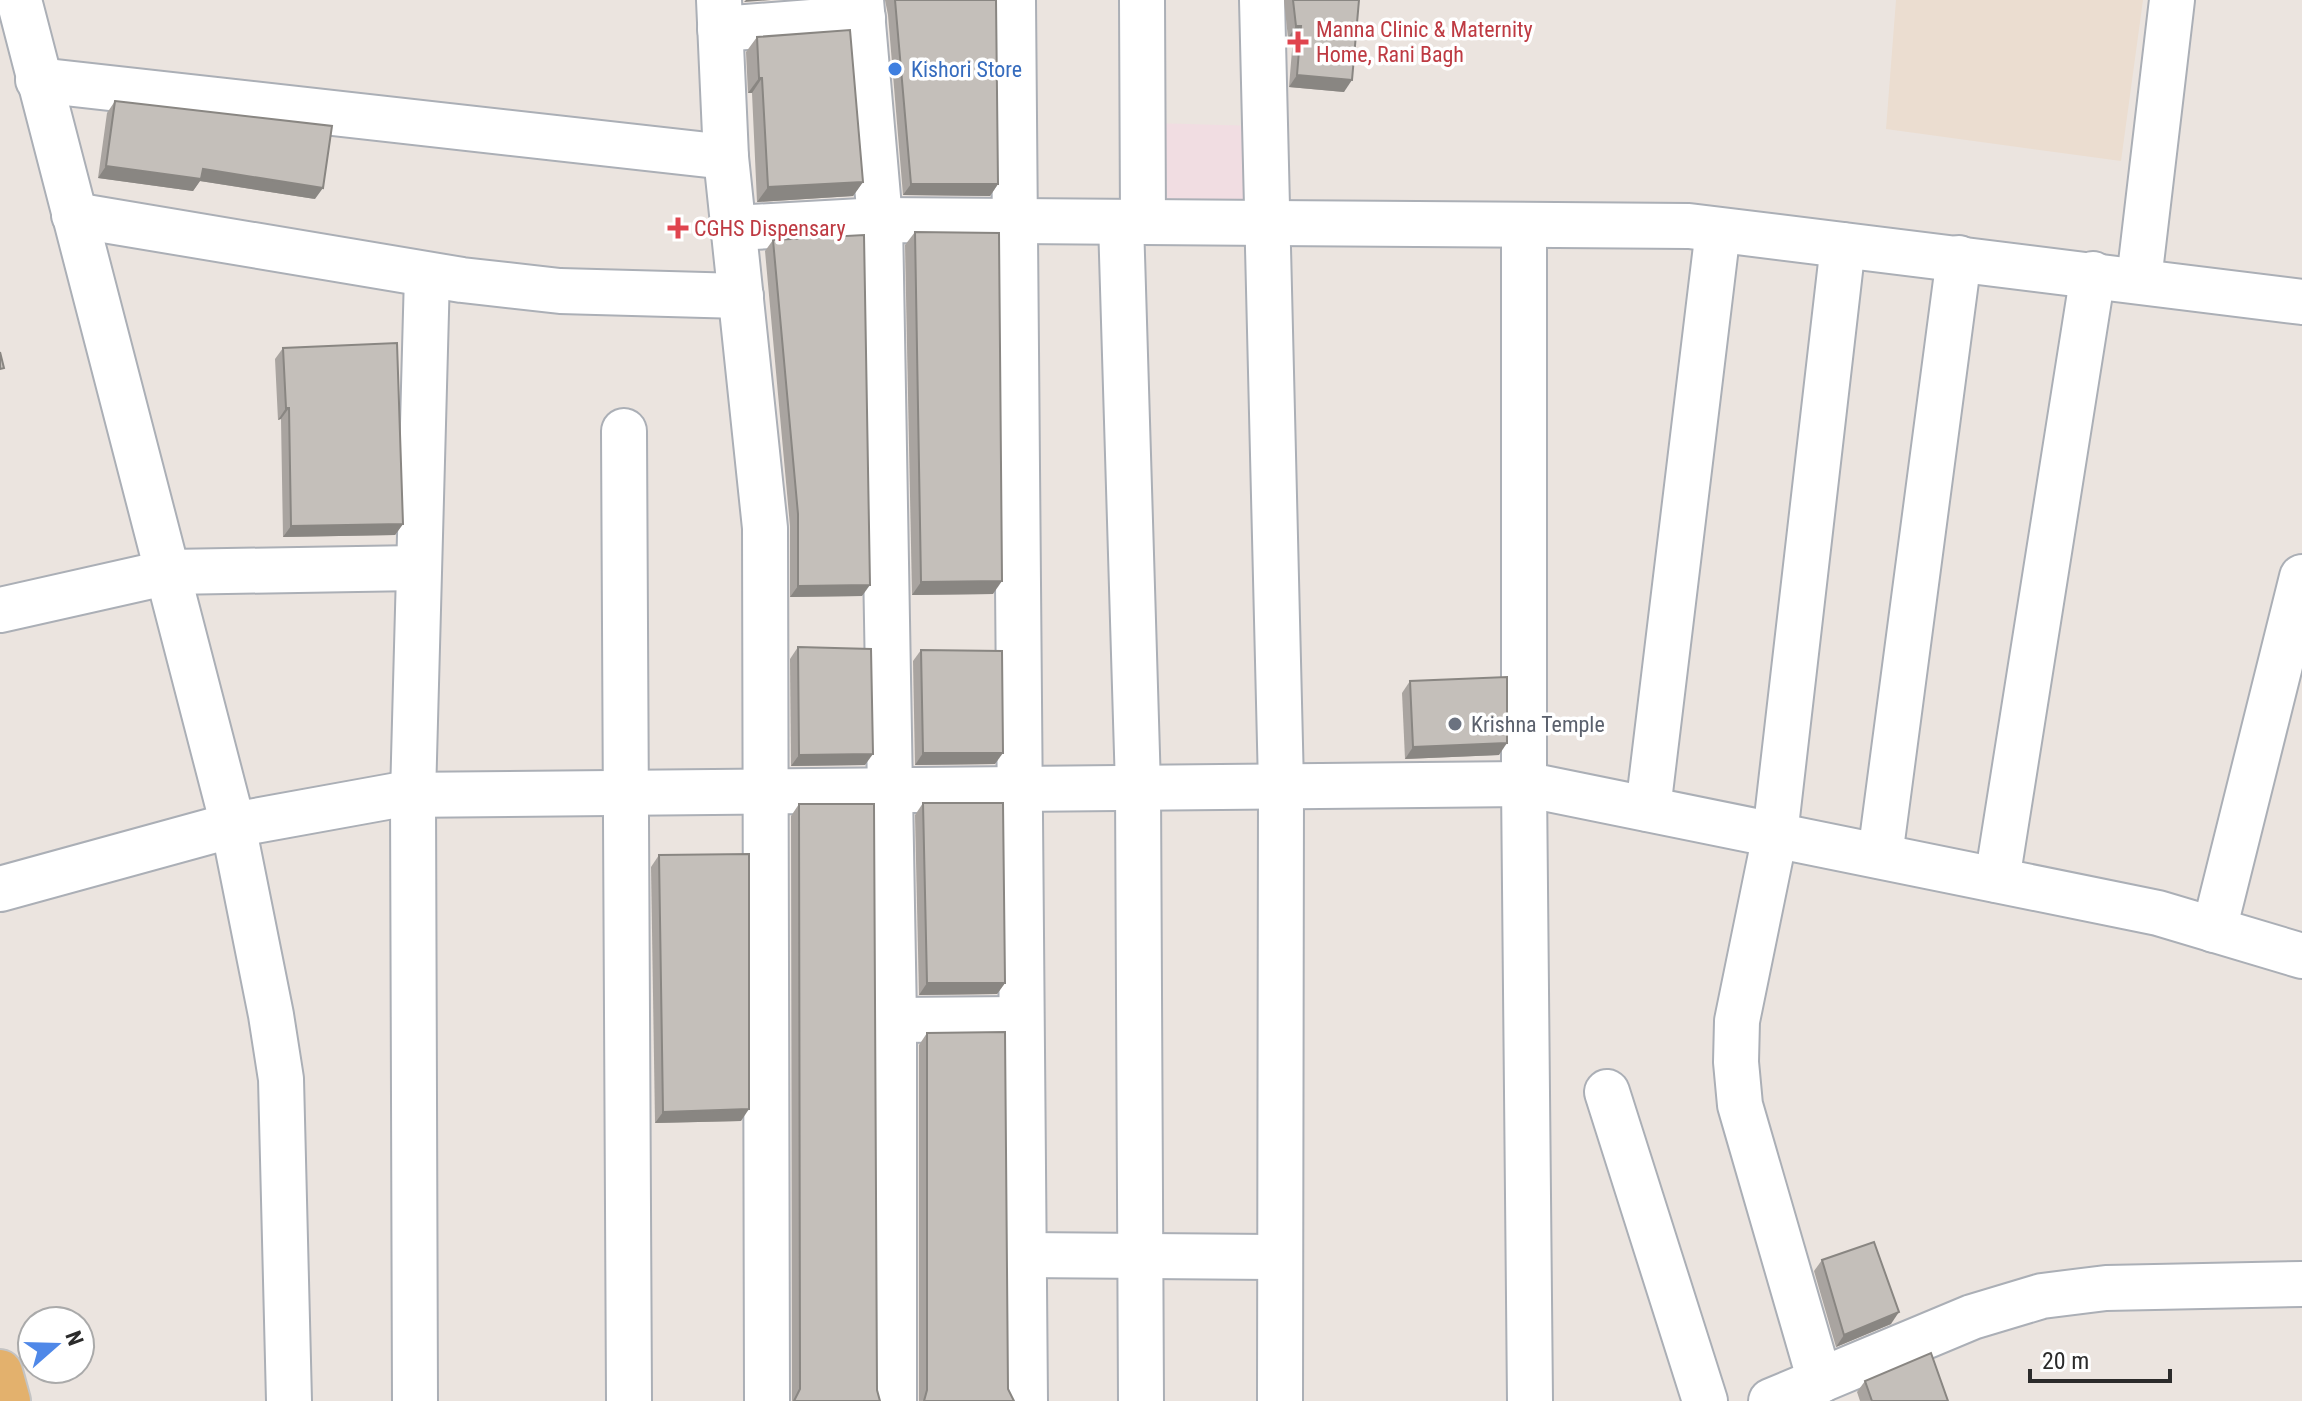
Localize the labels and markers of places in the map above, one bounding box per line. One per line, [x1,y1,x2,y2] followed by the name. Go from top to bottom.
[1316,17,1533,67] place label: Manna Clinic & Maternity Home, Rani Bagh
[1287,31,1309,53] marker: Manna Clinic & Maternity Home, Rani Bagh
[911,57,1022,82] place label: Kishori Store
[886,60,904,78] marker: Kishori Store
[694,216,846,241] place label: CGHS Dispensary
[669,219,687,237] marker: CGHS Dispensary
[1471,712,1605,737] place label: Krishna Temple
[1446,715,1464,733] marker: Krishna Temple

